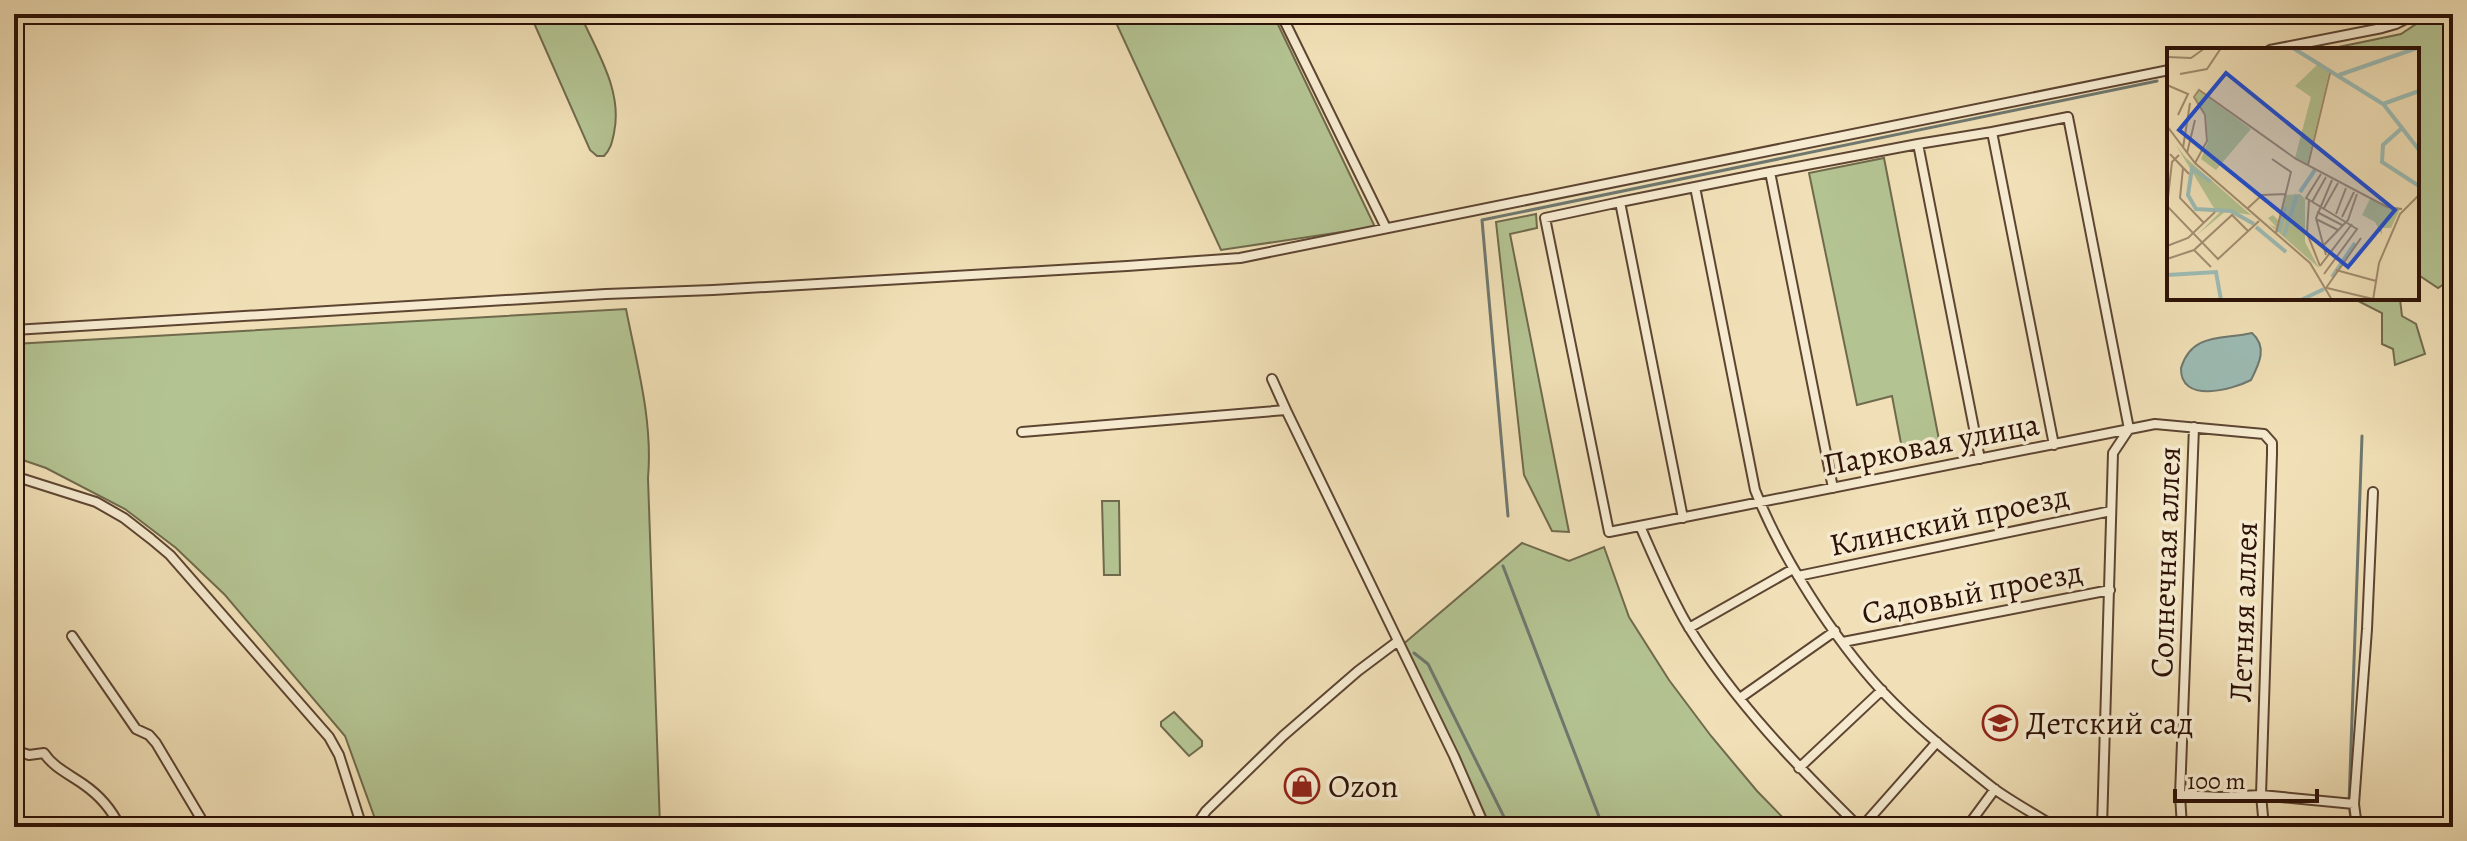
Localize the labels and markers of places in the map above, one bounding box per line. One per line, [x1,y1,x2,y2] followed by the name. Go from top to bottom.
[2026,701,2194,745] place label: Детский сад
[1981,704,2019,742] school or university icon: Детский сад
[1328,764,1398,808] place label: Ozon
[1283,767,1321,805] shop icon: Ozon

